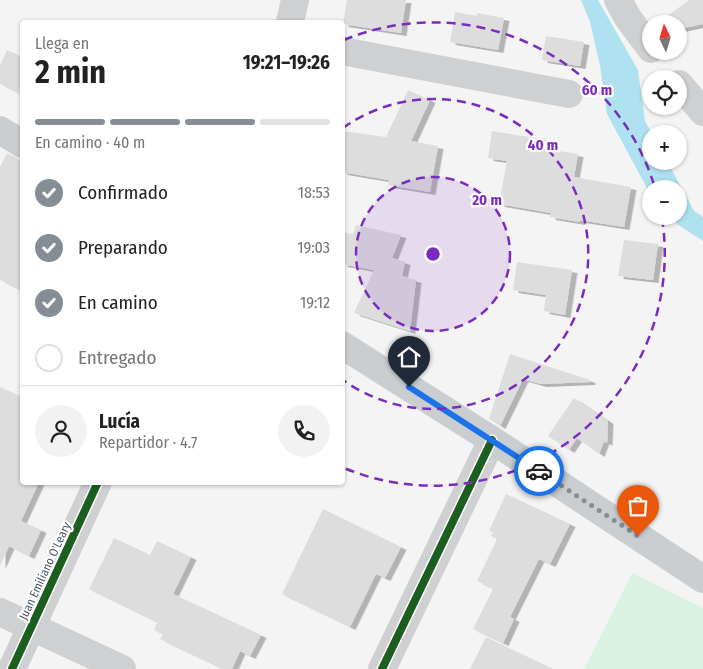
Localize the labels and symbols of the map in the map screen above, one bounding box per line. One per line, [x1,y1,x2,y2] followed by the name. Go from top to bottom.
[642,15,688,60] north arrow
[582,81,612,99] text: 60 m
[528,136,558,154] text: 40 m
[471,191,502,209] text: 20 m
[424,245,442,263] centre of rings
[388,336,430,387] pin
[514,446,564,496] courier
[617,485,659,536] pin
[16,519,74,622] street label: Juan Emiliano O'Leary

